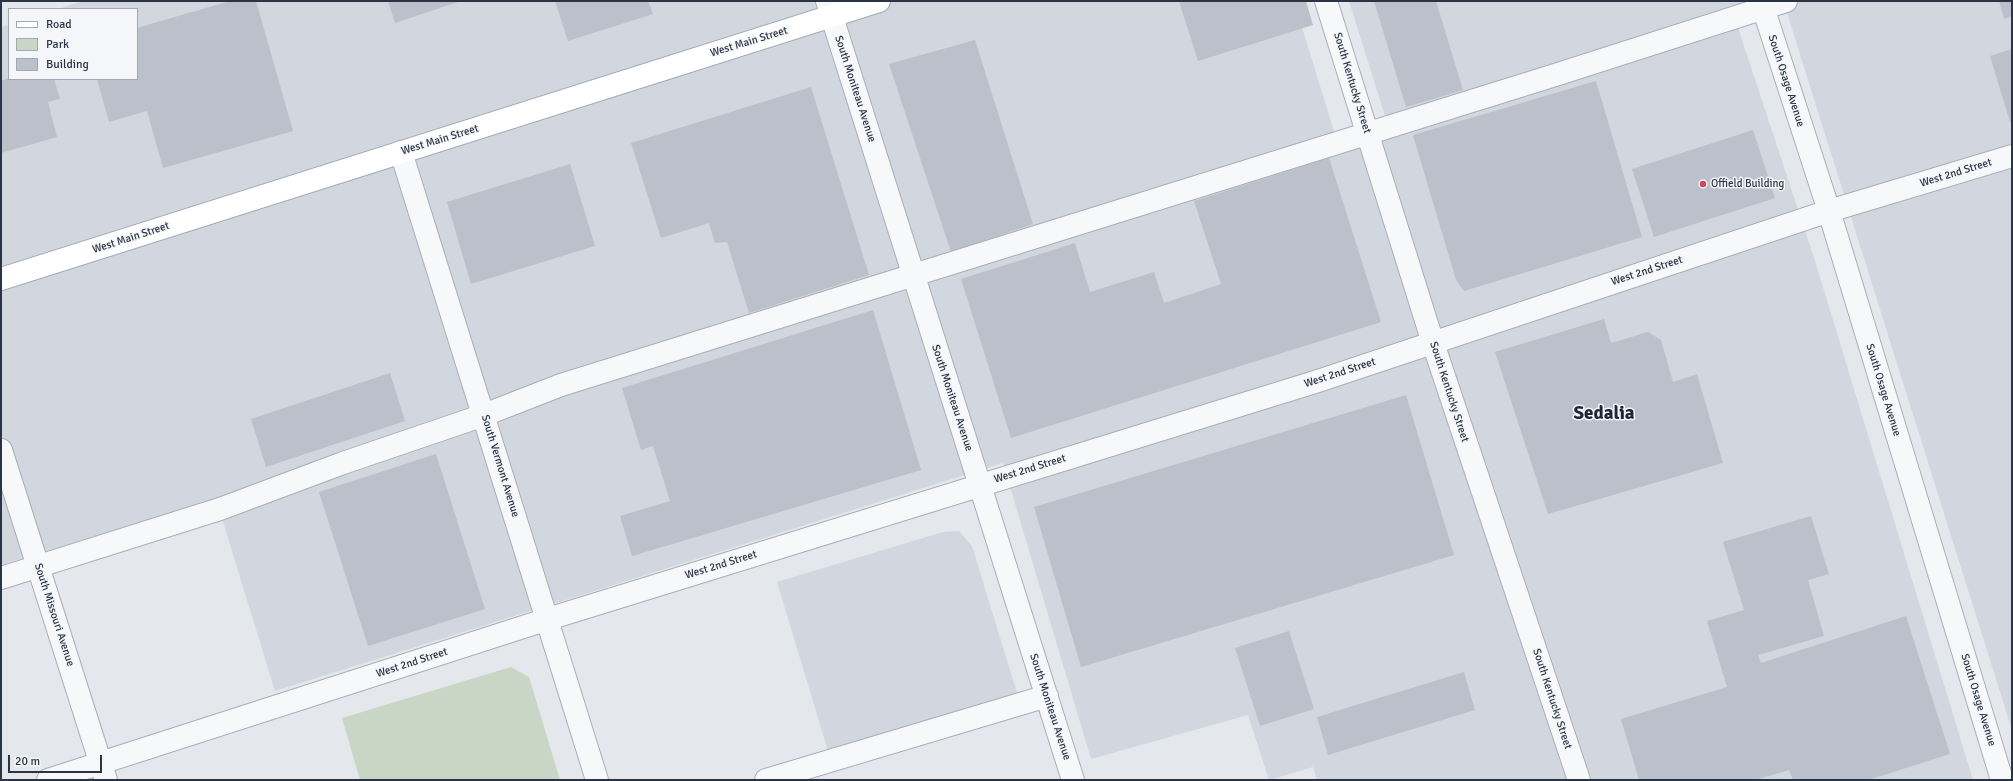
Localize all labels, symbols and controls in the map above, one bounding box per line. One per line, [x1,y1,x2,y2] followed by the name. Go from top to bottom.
[8,8,138,80] legend
[46,17,72,32] text: Road
[709,24,789,60] street label: West Main Street
[1330,31,1374,135] street label: South Kentucky Street
[1765,33,1807,129] street label: South Osage Avenue
[832,34,878,144] street label: South Moniteau Avenue
[46,37,69,52] text: Park
[46,57,89,72] text: Building
[400,122,480,158] street label: West Main Street
[1919,156,1993,190] street label: West 2nd Street
[1711,177,1784,191] place label: Offield Building
[1698,179,1708,189] marker: Offield Building
[91,219,171,257] street label: West Main Street
[1610,253,1684,289] street label: West 2nd Street
[1427,340,1471,444] street label: South Kentucky Street
[1863,342,1903,438] street label: South Osage Avenue
[929,343,975,453] street label: South Moniteau Avenue
[1303,355,1377,391] street label: West 2nd Street
[1573,403,1635,425] district label: Sedalia
[478,413,522,519] street label: South Vermont Avenue
[993,452,1067,486] street label: West 2nd Street
[684,548,758,582] street label: West 2nd Street
[31,562,77,668] street label: South Missouri Avenue
[375,645,449,681] street label: West 2nd Street
[1530,647,1574,751] street label: South Kentucky Street
[1027,652,1073,762] street label: South Moniteau Avenue
[1958,652,1998,748] street label: South Osage Avenue
[10,747,104,773] scale bar
[15,754,40,769] text: 20 m

